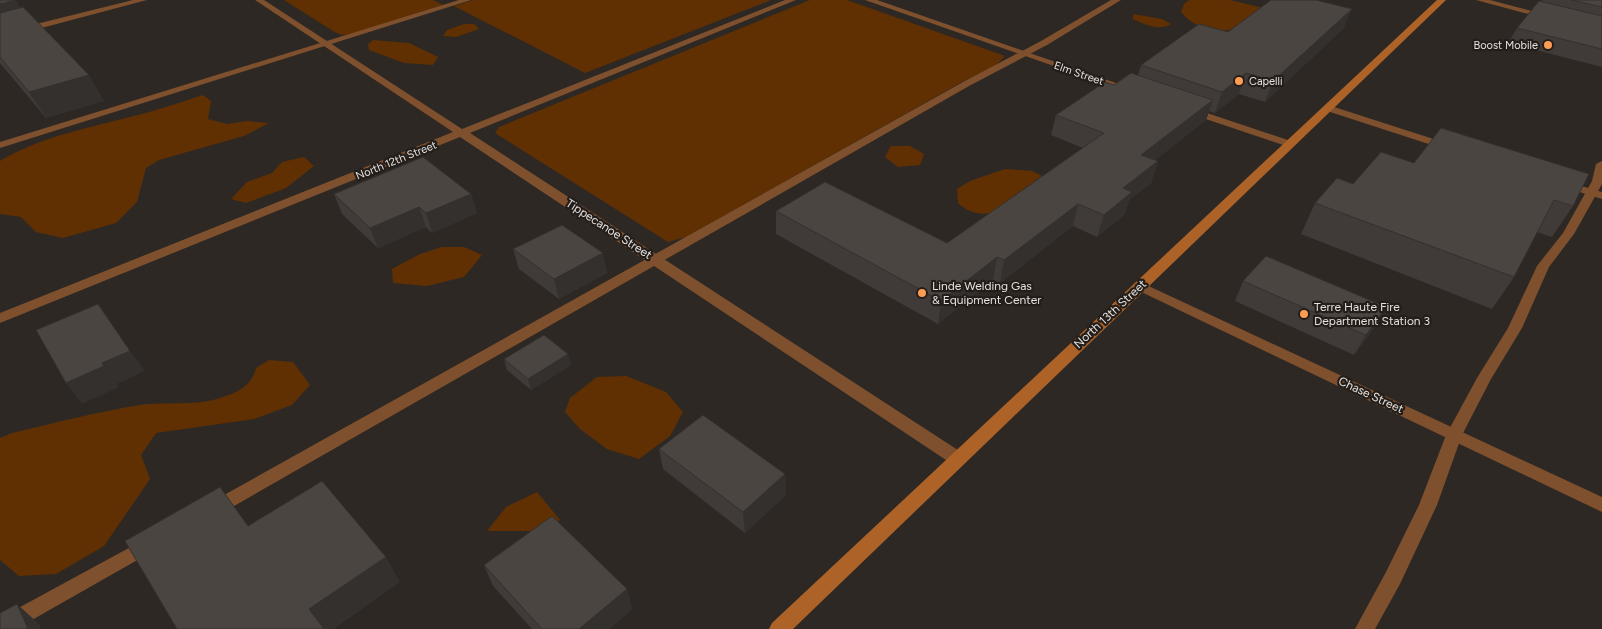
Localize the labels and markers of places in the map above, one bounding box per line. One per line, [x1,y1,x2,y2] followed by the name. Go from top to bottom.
[1473,39,1538,52] place label: Boost Mobile
[1542,39,1554,51] marker: Boost Mobile
[1233,75,1245,87] marker: Capelli
[1249,75,1282,88] place label: Capelli
[932,279,1041,307] place label: Linde Welding Gas & Equipment Center
[916,287,928,299] marker: Linde Welding Gas & Equipment Center
[1314,300,1430,328] place label: Terre Haute Fire Department Station 3
[1298,308,1310,320] marker: Terre Haute Fire Department Station 3

